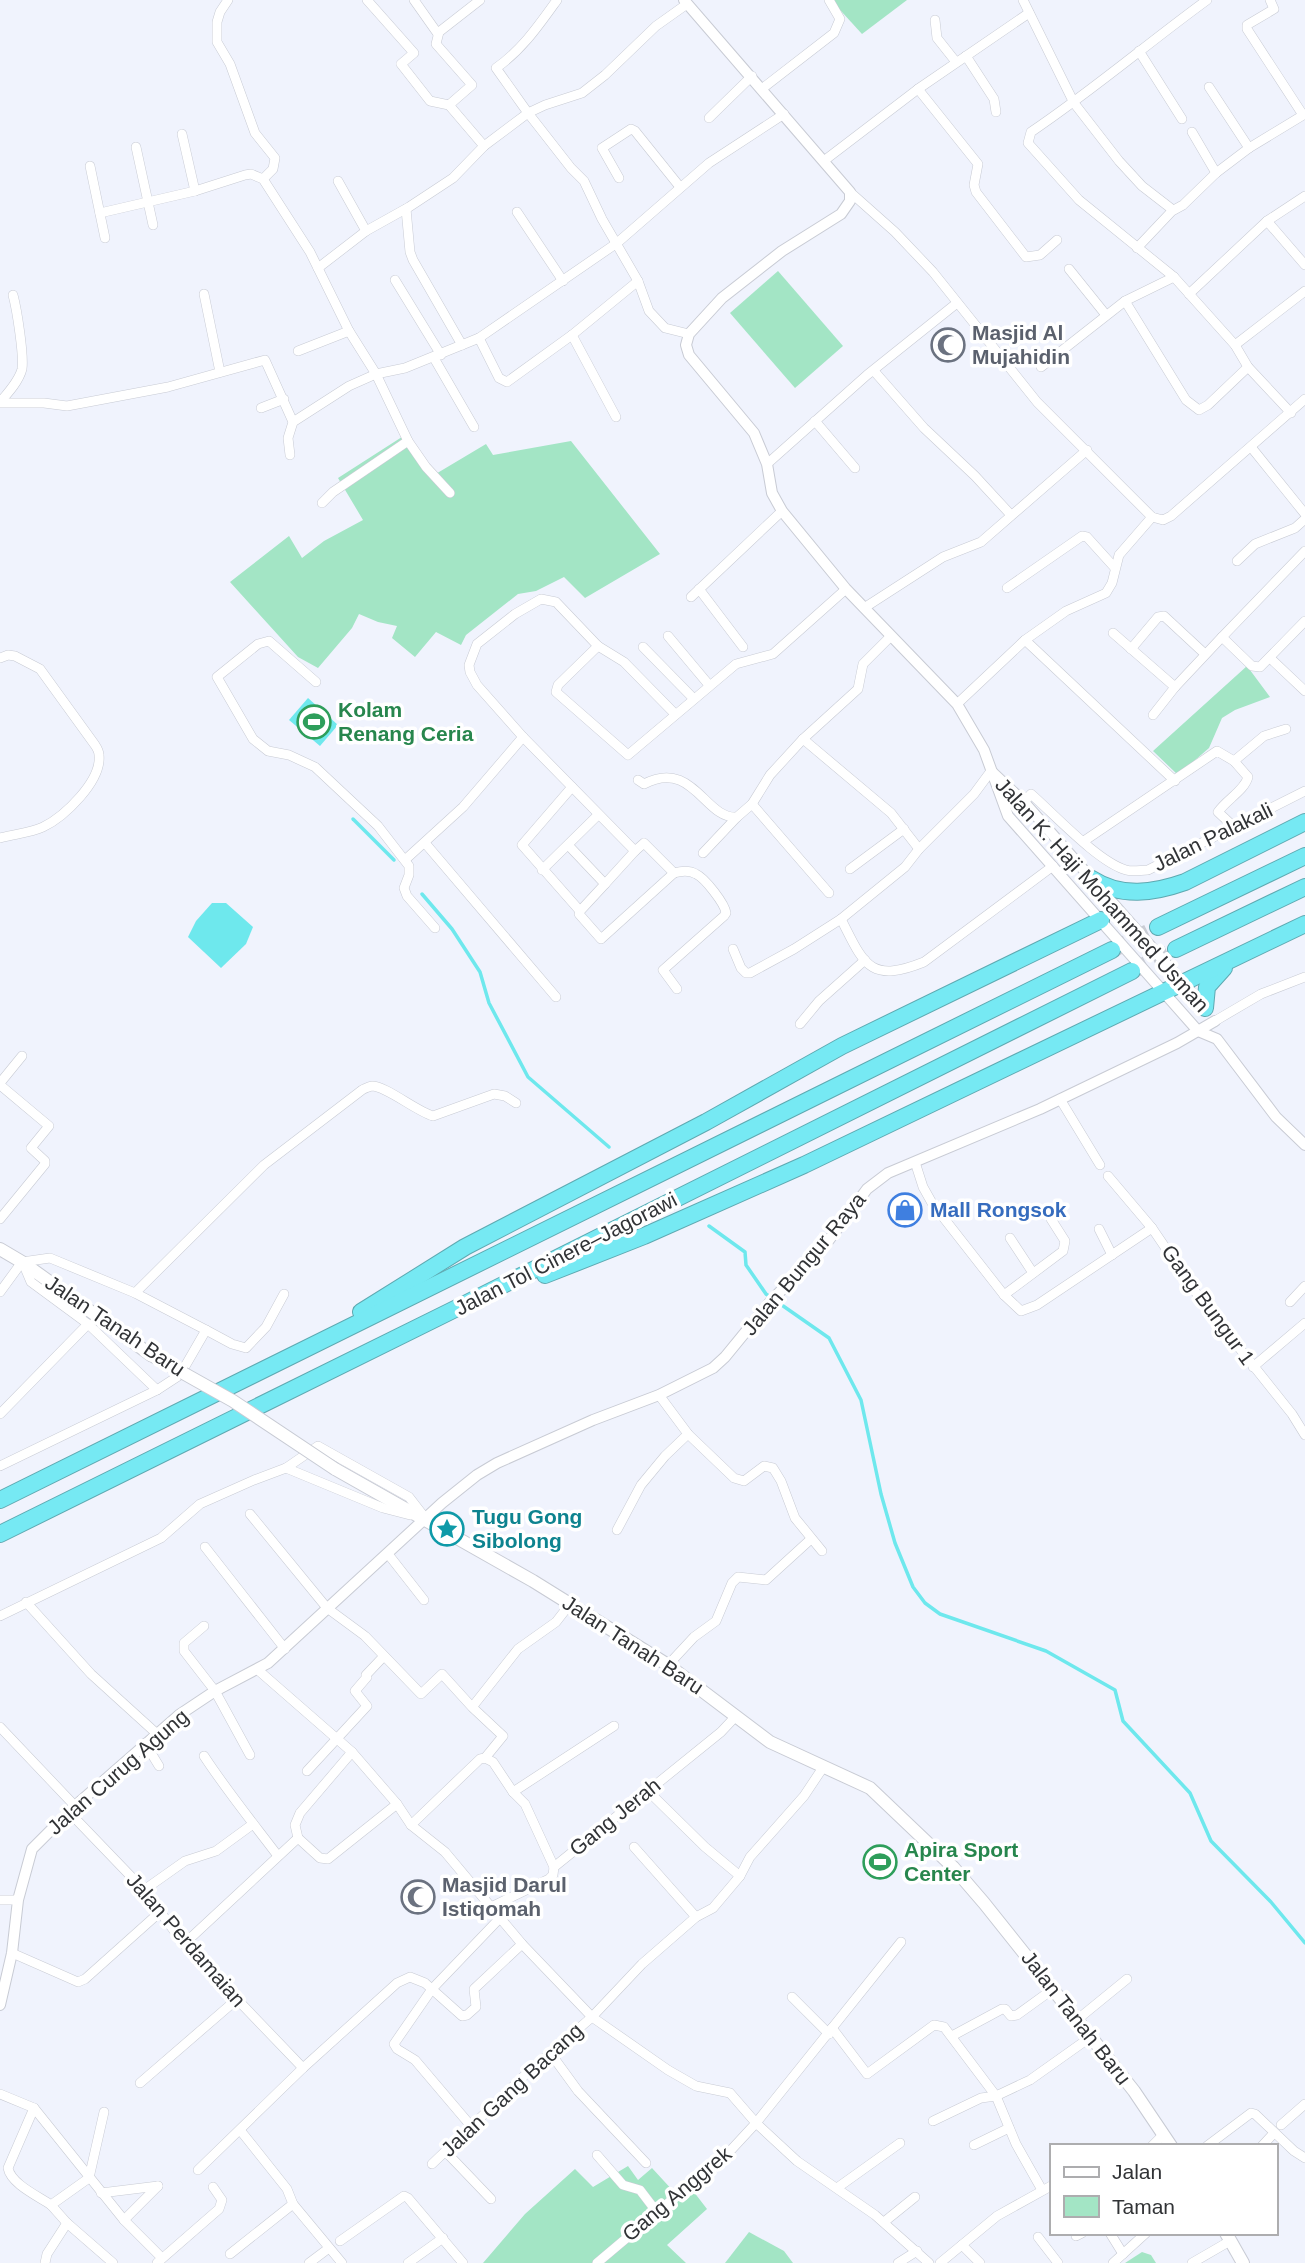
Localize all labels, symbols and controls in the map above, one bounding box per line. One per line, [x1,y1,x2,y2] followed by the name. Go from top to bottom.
[972,321,1070,368] place label: Masjid Al Mujahidin
[929,326,967,364] mosque icon: Masjid Al Mujahidin
[338,698,474,745] place label: Kolam Renang Ceria
[295,703,333,741] sports icon: Kolam Renang Ceria
[991,773,1214,1016] street label: Jalan K. Haji Mohammed Usman
[1150,798,1276,875] street label: Jalan Palakali
[451,1187,681,1320] street label: Jalan Tol Cinere–Jagorawi
[737,1188,870,1339] street label: Jalan Bungur Raya
[886,1191,924,1229] shop icon: Mall Rongsok
[930,1198,1067,1221] place label: Mall Rongsok
[1157,1240,1260,1369] street label: Gang Bungur 1
[41,1270,189,1381] street label: Jalan Tanah Baru
[472,1505,582,1552] place label: Tugu Gong Sibolong
[428,1510,466,1548] place icon: Tugu Gong Sibolong
[559,1591,708,1699] street label: Jalan Tanah Baru
[43,1704,193,1839] street label: Jalan Curug Agung
[565,1773,665,1860] street label: Gang Jerah
[904,1838,1018,1885] place label: Apira Sport Center
[861,1843,899,1881] sports icon: Apira Sport Center
[122,1868,251,2011] street label: Jalan Perdamaian
[442,1873,567,1920] place label: Masjid Darul Istiqomah
[399,1878,437,1916] mosque icon: Masjid Darul Istiqomah
[1017,1946,1136,2089] street label: Jalan Tanah Baru
[436,2018,587,2161] street label: Jalan Gang Bacang
[618,2141,736,2246] street label: Gang Anggrek
[1050,2144,1277,2235] legend
[1112,2160,1162,2183] text: Jalan
[1112,2195,1175,2218] text: Taman

